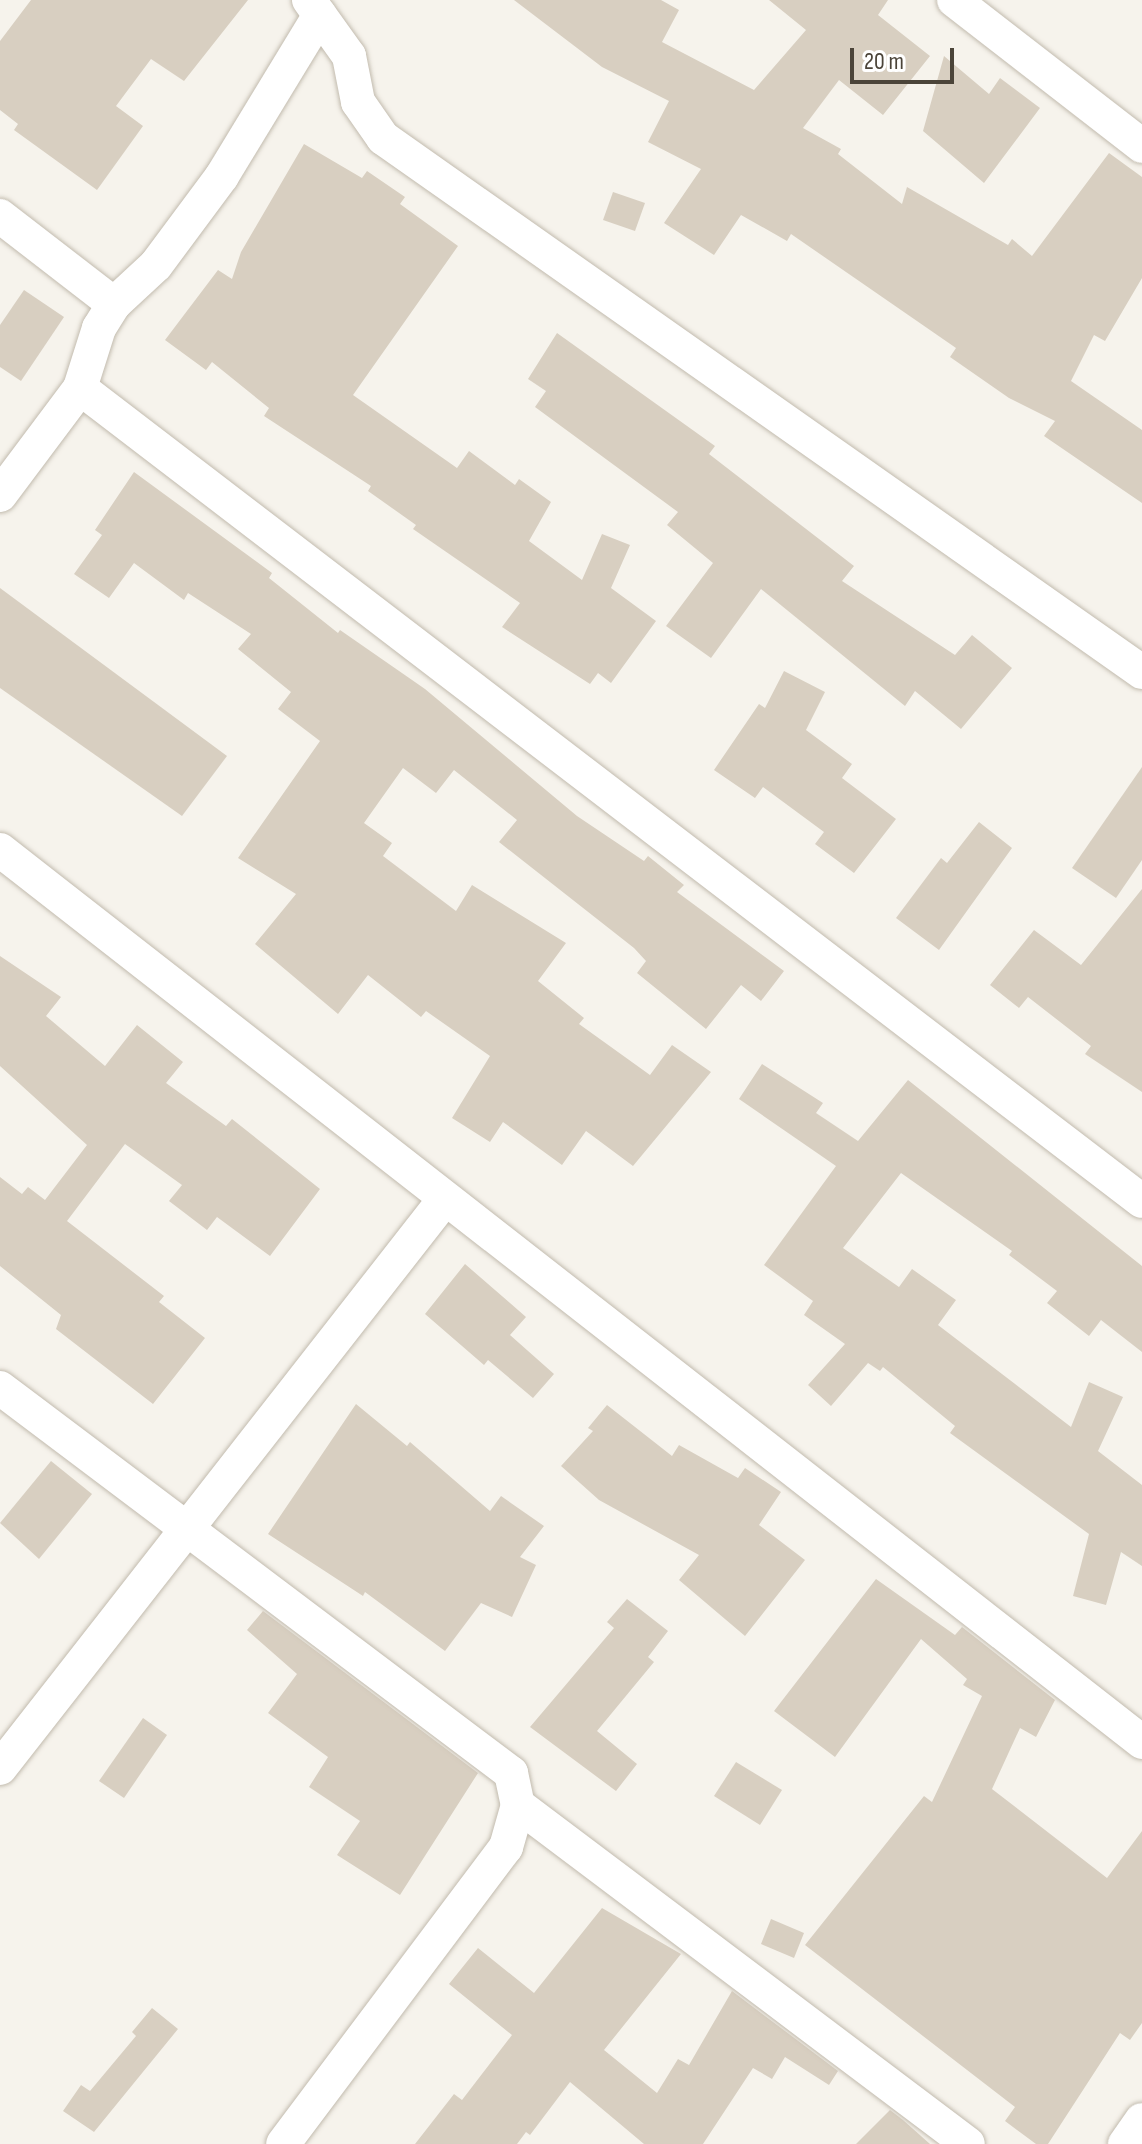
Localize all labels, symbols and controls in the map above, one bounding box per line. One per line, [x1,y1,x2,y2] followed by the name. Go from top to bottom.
[854,32,958,82] scale bar
[864,47,904,76] text: 20 m

